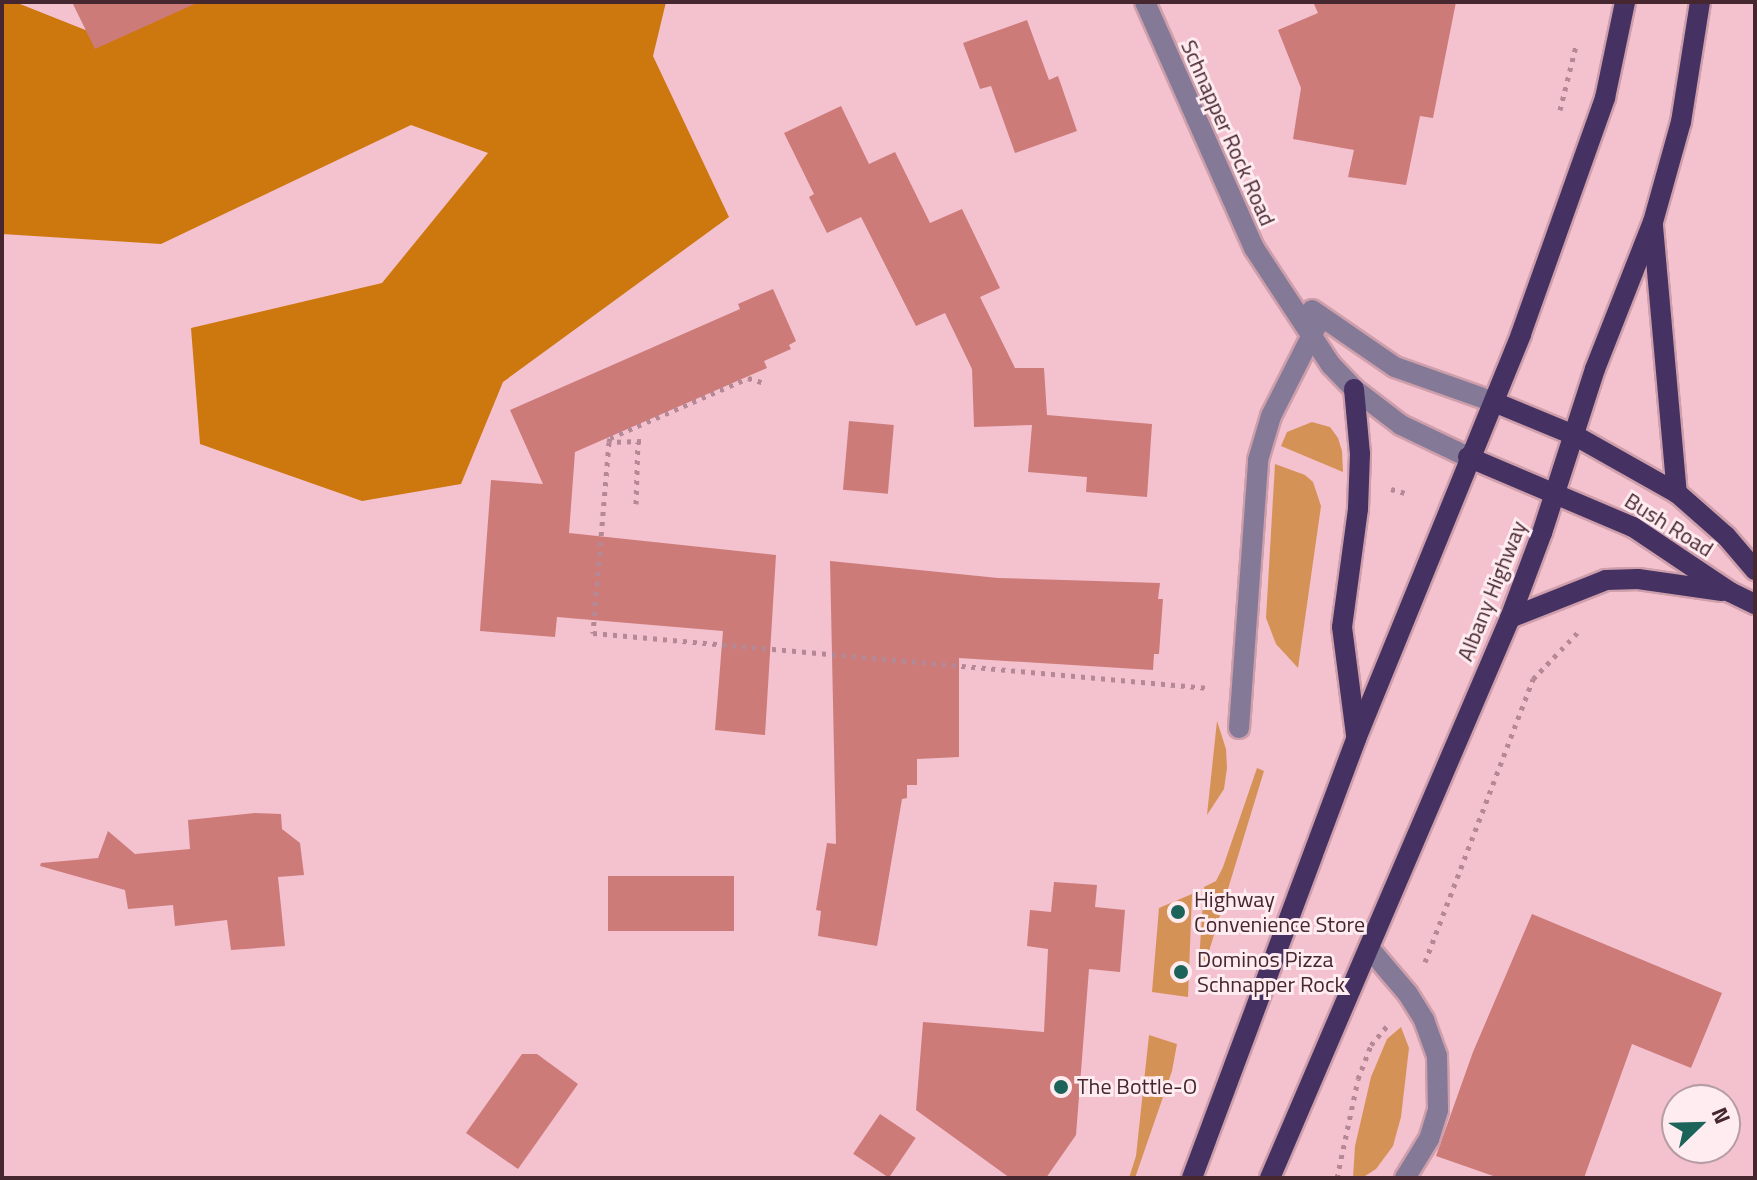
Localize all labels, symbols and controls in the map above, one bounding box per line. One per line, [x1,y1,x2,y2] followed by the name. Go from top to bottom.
[1175,36,1281,230] street label: Schnapper Rock Road
[1620,487,1718,563] street label: Bush Road
[1452,517,1532,665] street label: Albany Highway
[1194,886,1365,938] place label: Highway Convenience Store
[1169,903,1187,921] marker: Highway Convenience Store
[1197,946,1345,998] place label: Dominos Pizza Schnapper Rock
[1172,963,1190,981] marker: Dominos Pizza Schnapper Rock
[1077,1074,1197,1100] place label: The Bottle-O
[1052,1078,1070,1096] marker: The Bottle-O
[1661,1084,1741,1164] north arrow
[1703,1102,1740,1129] text: N

